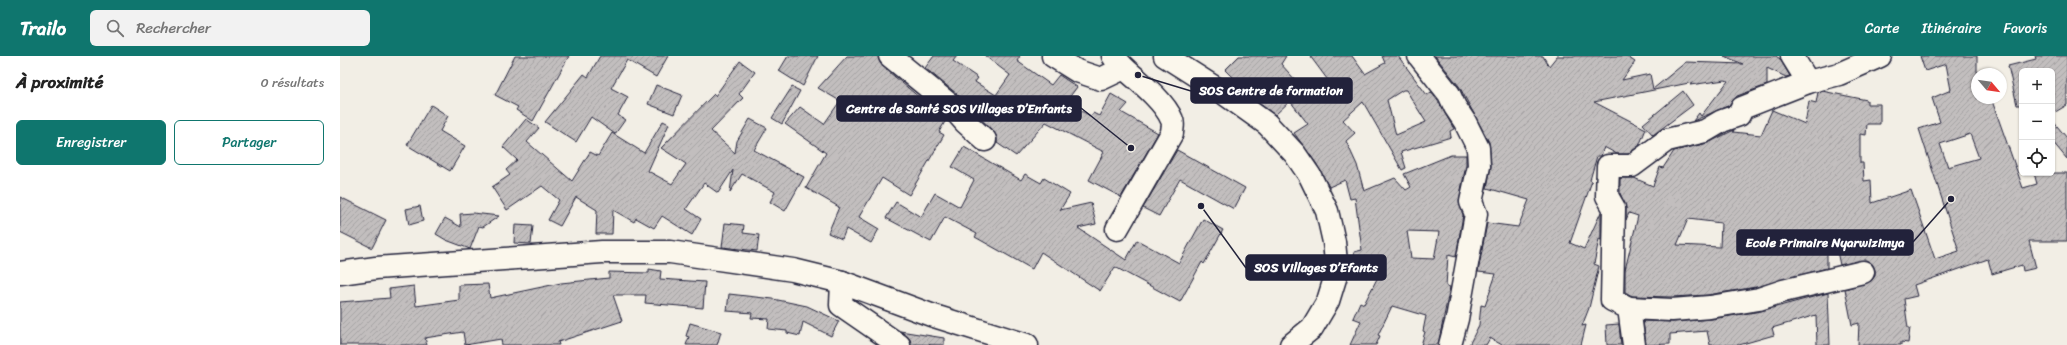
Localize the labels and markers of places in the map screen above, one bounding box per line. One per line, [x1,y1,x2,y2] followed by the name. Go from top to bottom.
[1191,78,1352,103] callout: SOS Centre de formation
[837,96,1081,121] callout: Centre de Santé SOS Villages D’Enfants
[1737,230,1913,255] callout: Ecole Primaire Nyarwizimya
[1246,255,1386,280] callout: SOS Villages D’Efants

